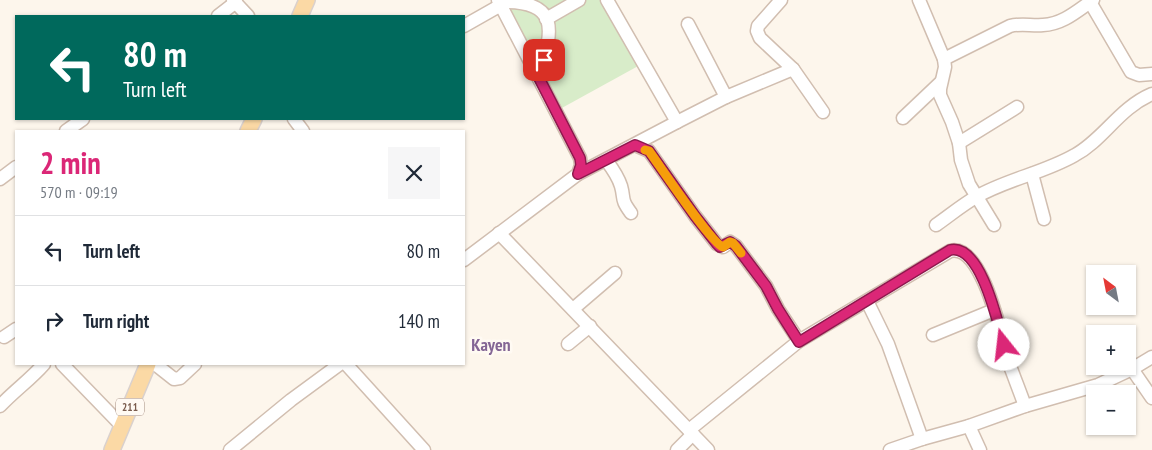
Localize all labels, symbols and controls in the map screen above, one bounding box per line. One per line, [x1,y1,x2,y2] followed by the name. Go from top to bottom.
[123,31,187,77] text: 80 m
[40,35,105,100] icon: left
[523,39,565,81] pin
[530,46,558,74] icon: arrive
[123,75,187,103] text: Turn left
[40,143,101,182] text: 2 min
[388,147,440,199] button: close
[40,182,118,202] text: 570 m · 09:19
[40,237,68,265] icon: left
[83,239,140,263] text: Turn left
[407,239,440,263] text: 80 m
[1086,265,1136,315] north arrow
[1086,265,1136,435] map controls
[40,307,68,335] icon: right
[83,309,149,333] text: Turn right
[398,309,440,333] text: 140 m
[977,318,1029,370] position arrow
[1086,325,1136,375] button: +
[471,333,511,356] district label: Kayen
[1086,385,1136,435] button: −
[116,398,144,416] road number: 211

